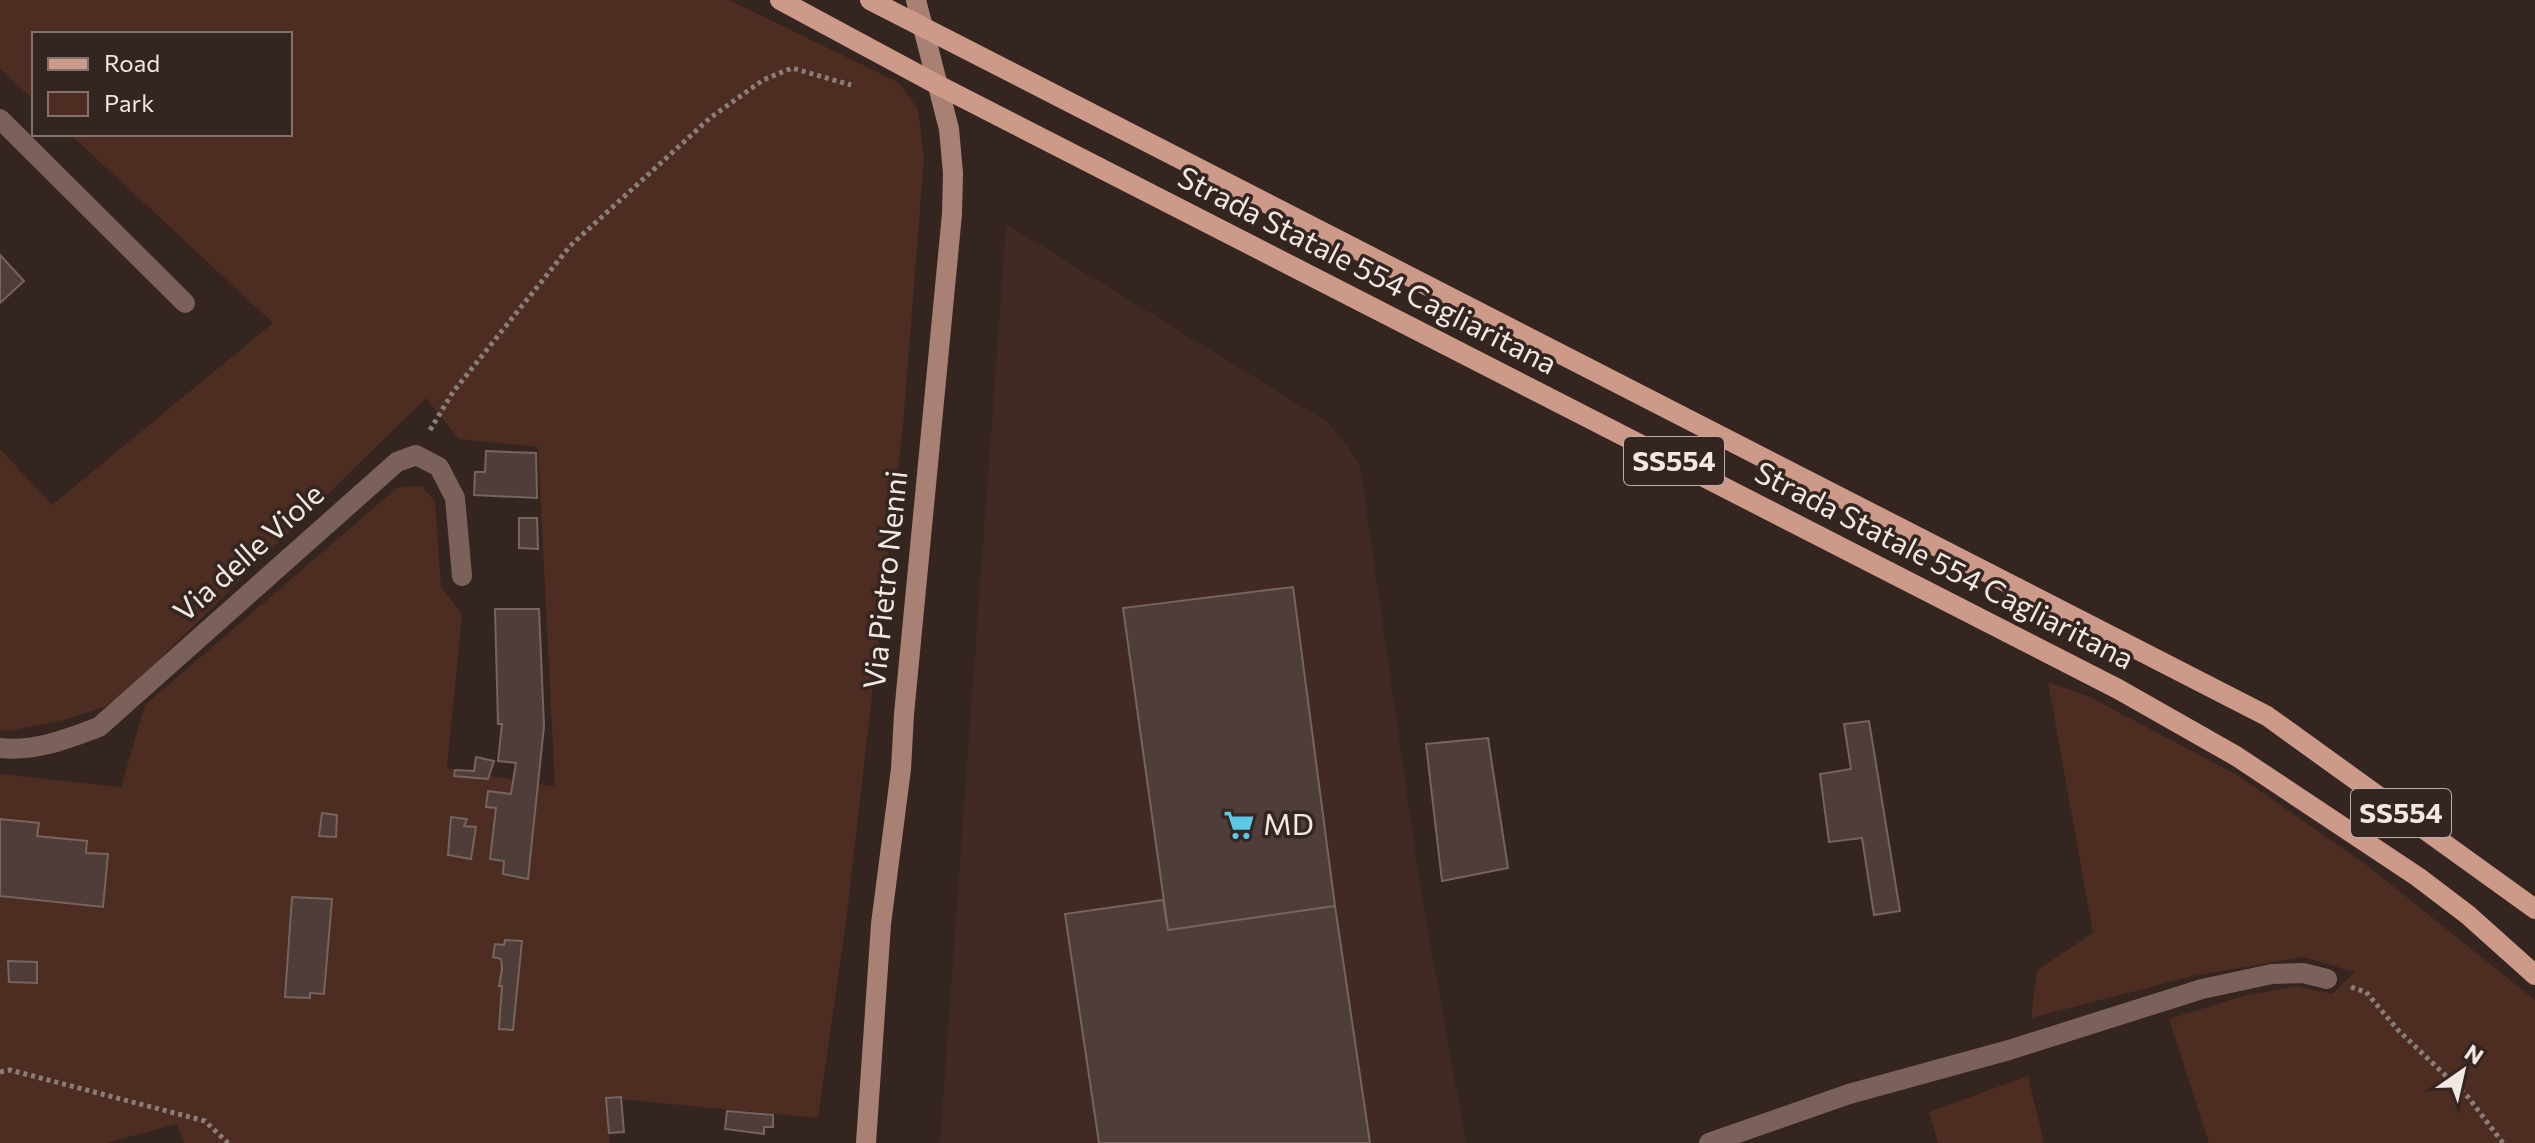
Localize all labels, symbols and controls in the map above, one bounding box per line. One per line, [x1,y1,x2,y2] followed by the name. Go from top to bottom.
[32,32,292,136] legend
[104,48,160,77] text: Road
[104,88,154,117] text: Park
[1172,157,1564,381] street label: Strada Statale 554 Cagliaritana
[1624,437,1724,485] road number: SS554
[1749,452,2141,676] street label: Strada Statale 554 Cagliaritana
[854,468,913,691] street label: Via Pietro Nenni
[165,474,330,628] street label: Via delle Viole
[2351,789,2451,837] road number: SS554
[1263,804,1314,841] place label: MD
[1222,808,1256,842] supermarket icon: MD
[2423,1031,2503,1111] north arrow
[2460,1038,2489,1070] text: N

